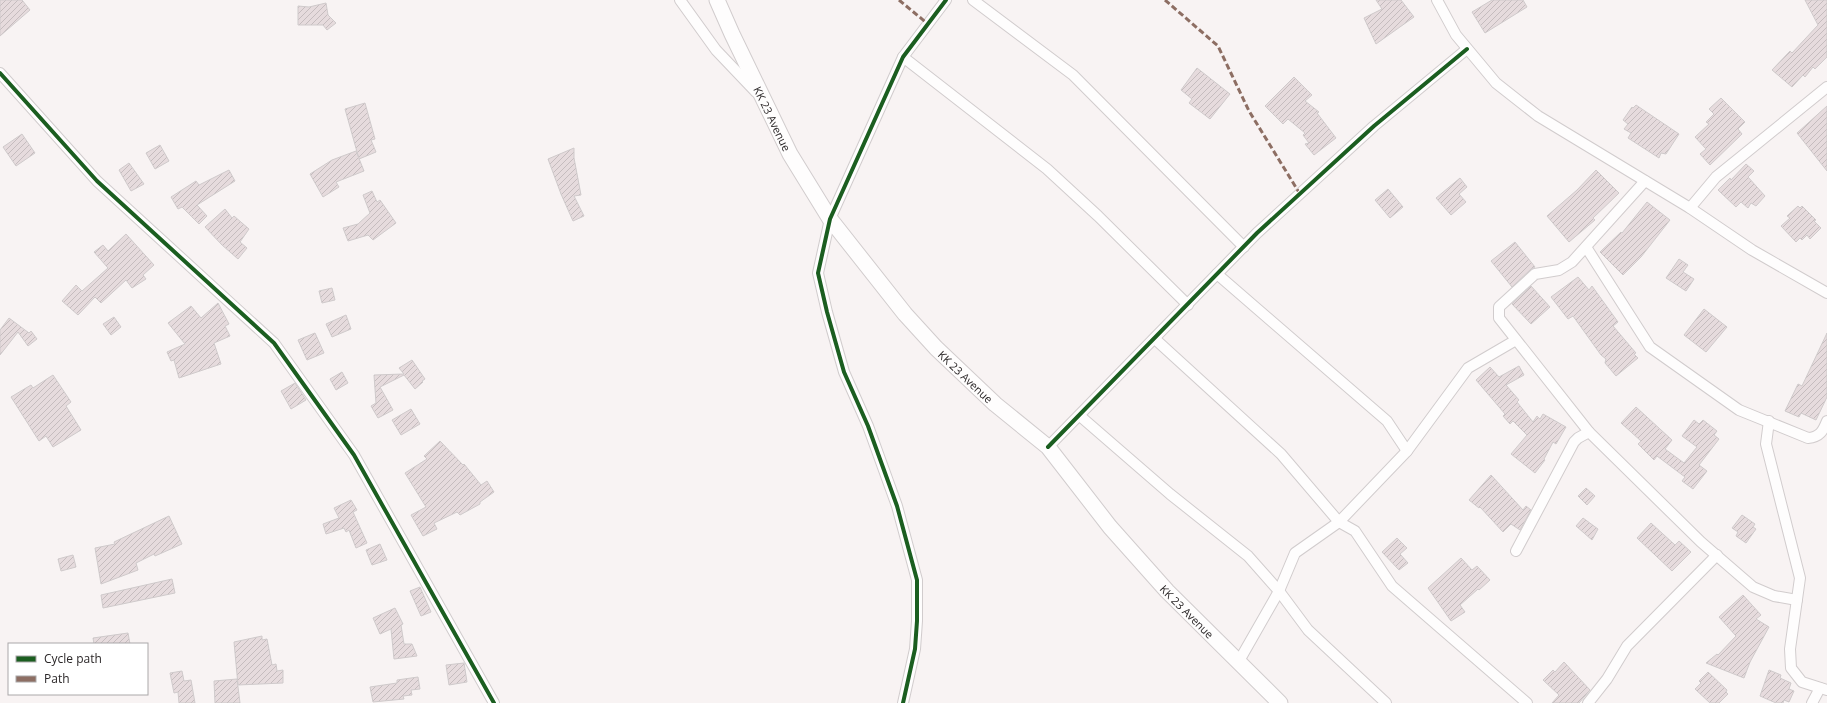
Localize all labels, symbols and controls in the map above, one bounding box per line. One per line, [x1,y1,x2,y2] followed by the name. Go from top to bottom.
[751,84,795,153] street label: KK 23 Avenue
[935,347,996,406] street label: KK 23 Avenue
[1157,581,1218,641] street label: KK 23 Avenue
[8,643,148,695] legend
[44,650,102,667] text: Cycle path
[44,670,70,687] text: Path

